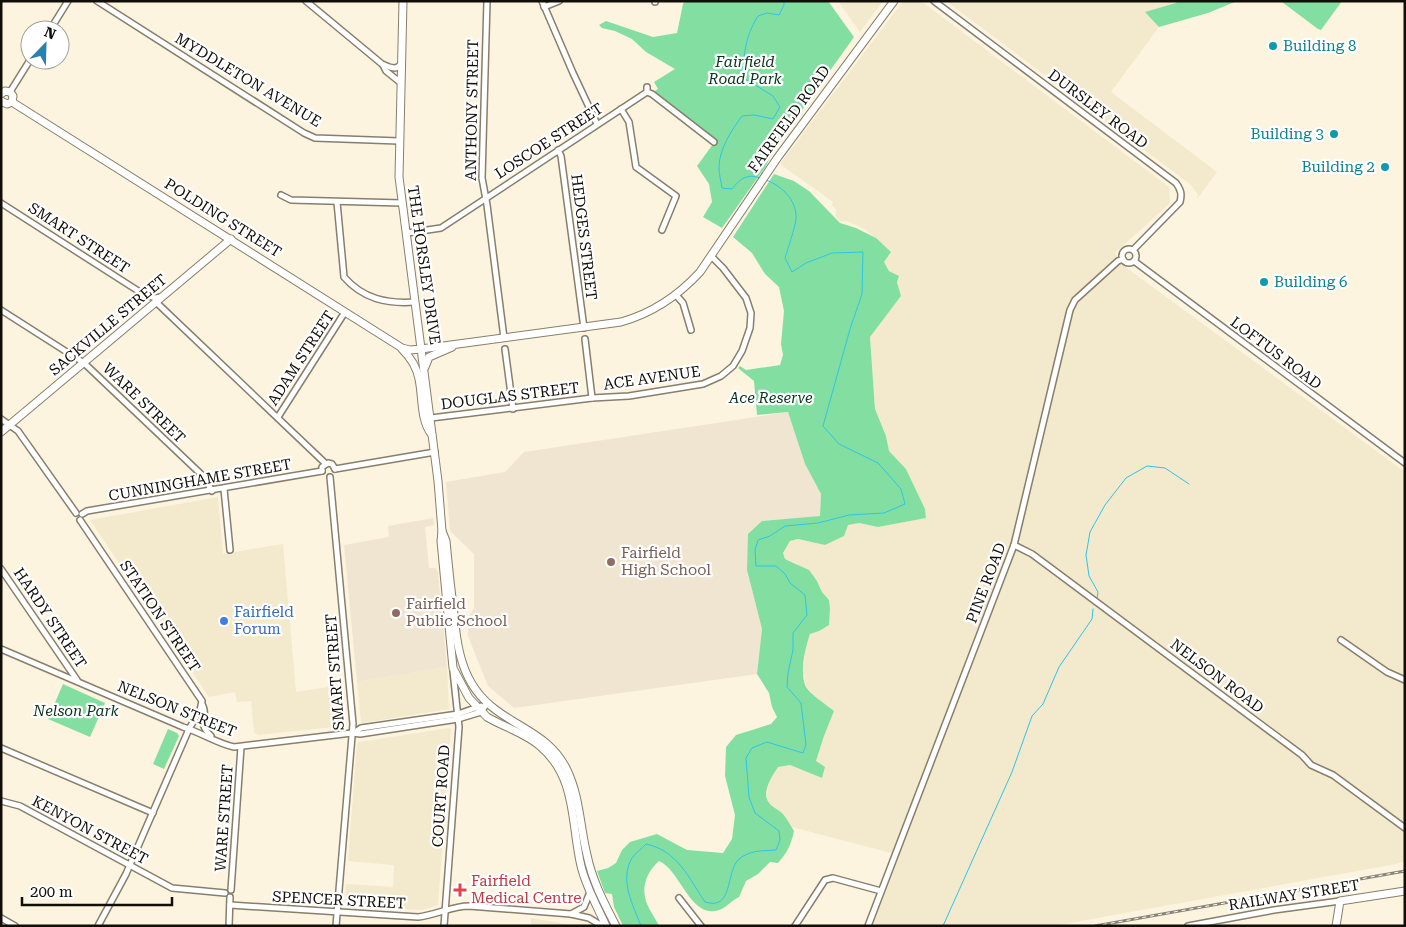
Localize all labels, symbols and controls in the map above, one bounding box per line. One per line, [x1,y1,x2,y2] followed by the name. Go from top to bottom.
[20,20,70,70] north arrow
[42,24,58,43] text: N
[172,29,324,131] street label: MYDDLETON AVENUE
[1283,37,1356,55] place label: Building 8
[462,39,482,181] street label: ANTHONY STREET
[1267,40,1279,52] marker: Building 8
[707,53,783,88] park label: Fairfield Road Park
[744,62,834,176] street label: FAIRFIELD ROAD
[1045,66,1151,152] street label: DURSLEY ROAD
[492,99,606,183] street label: LOSCOE STREET
[1251,125,1324,143] place label: Building 3
[1328,128,1340,140] marker: Building 3
[1302,158,1375,176] place label: Building 2
[1379,161,1391,173] marker: Building 2
[567,173,601,301] street label: HEDGES STREET
[161,175,285,261] street label: POLDING STREET
[404,184,444,346] street label: THE HORSLEY DRIVE
[25,199,133,277] street label: SMART STREET
[46,271,170,379] street label: SACKVILLE STREET
[1274,273,1347,291] place label: Building 6
[1258,276,1270,288] marker: Building 6
[264,307,338,409] street label: ADAM STREET
[1227,313,1325,393] street label: LOFTUS ROAD
[99,359,189,447] street label: WARE STREET
[602,362,702,394] street label: ACE AVENUE
[440,379,580,413] street label: DOUGLAS STREET
[728,389,813,407] park label: Ace Reserve
[107,455,293,505] street label: CUNNINGHAME STREET
[962,540,1010,626] street label: PINE ROAD
[621,544,711,579] place label: Fairfield High School
[605,556,617,568] marker: Fairfield High School
[116,557,204,675] street label: STATION STREET
[10,564,90,672] street label: HARDY STREET
[406,595,508,630] place label: Fairfield Public School
[234,603,294,638] place label: Fairfield Forum
[390,607,402,619] marker: Fairfield Public School
[322,613,348,731] street label: SMART STREET
[218,615,230,627] marker: Fairfield Forum
[1167,635,1267,717] street label: NELSON ROAD
[115,677,239,741] street label: NELSON STREET
[32,702,120,720] park label: Nelson Park
[428,744,454,848] street label: COURT ROAD
[211,764,237,872] street label: WARE STREET
[29,792,151,868] street label: KENYON STREET
[471,872,581,907] place label: Fairfield Medical Centre
[22,874,172,906] scale bar
[1227,876,1361,914] street label: RAILWAY STREET
[30,883,73,901] text: 200 m
[453,883,467,897] marker: Fairfield Medical Centre
[272,888,406,912] street label: SPENCER STREET

